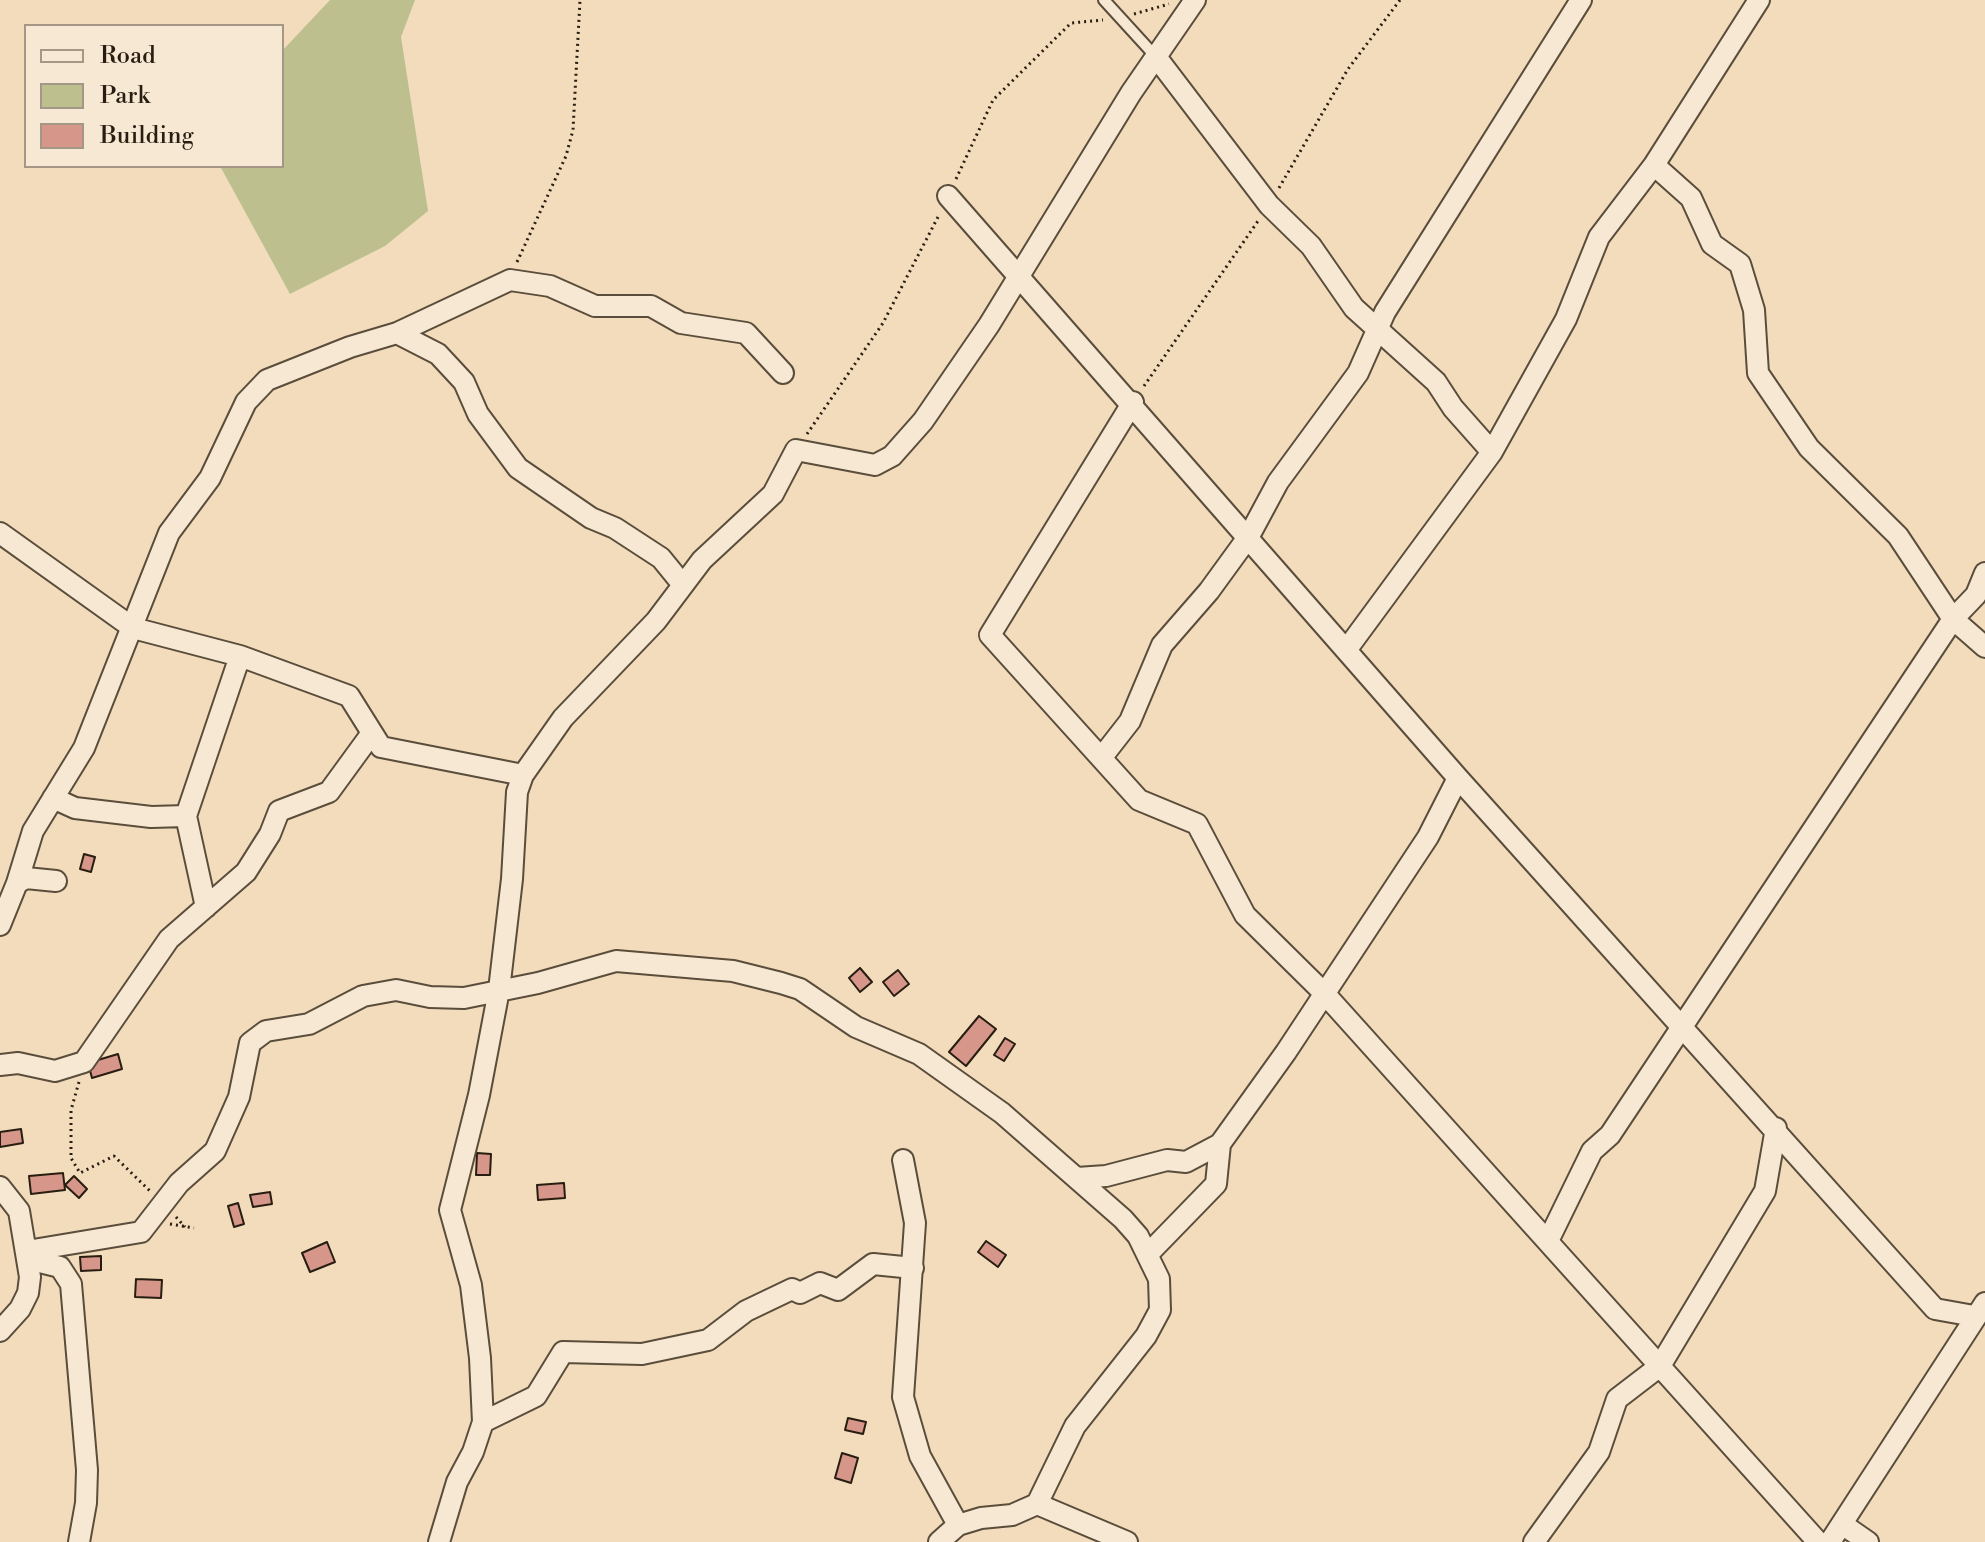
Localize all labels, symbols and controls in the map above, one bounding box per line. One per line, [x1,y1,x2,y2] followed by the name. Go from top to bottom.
[24,24,284,168] legend
[100,41,156,71] text: Road
[100,81,150,111] text: Park
[100,121,194,151] text: Building

